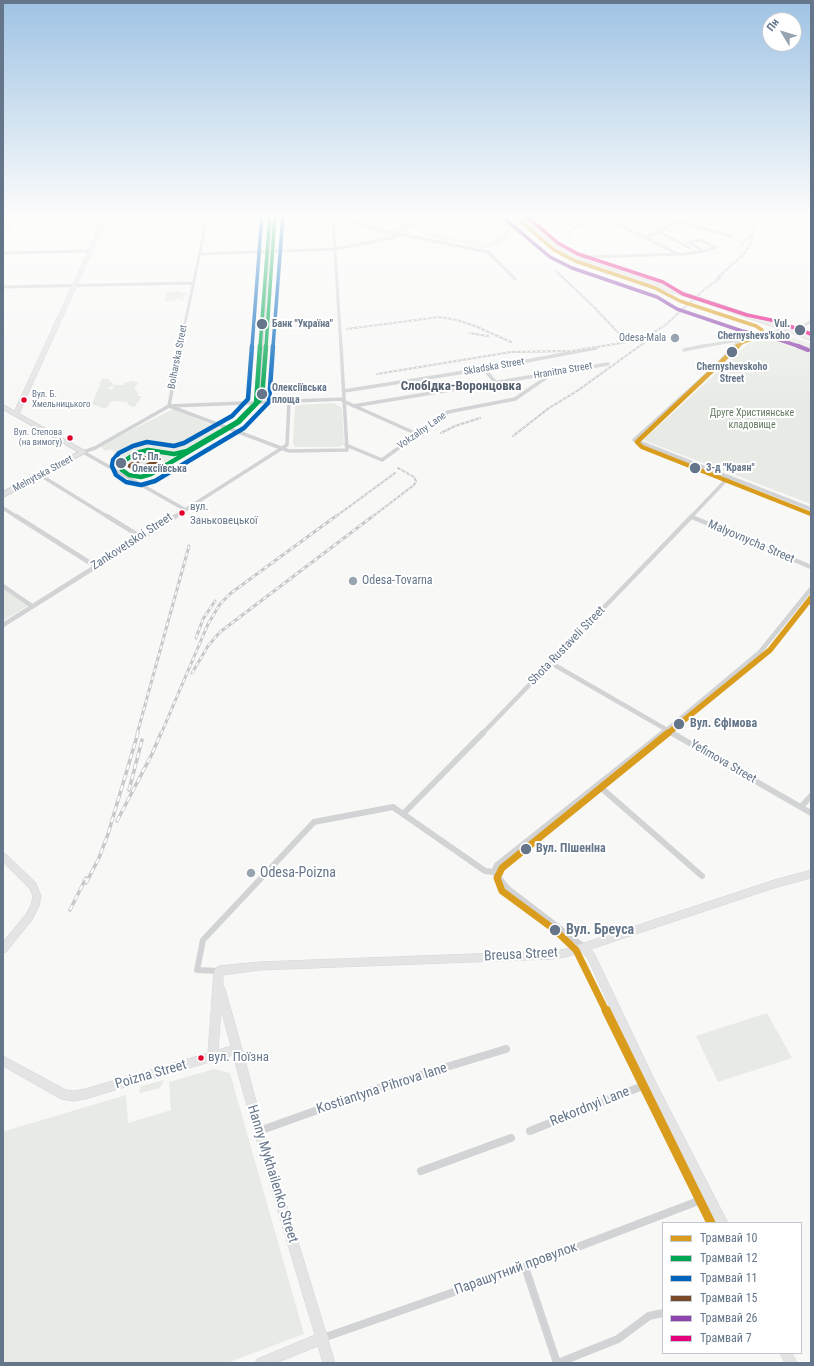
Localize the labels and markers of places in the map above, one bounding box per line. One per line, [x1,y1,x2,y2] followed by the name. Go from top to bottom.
[255,317,269,331] marker: Банк "Україна"
[272,318,333,330] place label: Банк "Україна"
[717,318,790,342] place label: Vul. Chernyshevs'koho
[793,323,807,337] marker: Vul. Chernyshevs'koho
[619,332,666,344] place label: Odesa-Mala
[669,332,681,344] marker: Odesa-Mala
[725,345,739,359] marker: Chernyshevskoho Street
[697,361,767,384] place label: Chernyshevskoho Street
[272,382,327,406] place label: Олексіївська площа
[255,387,269,401] marker: Олексіївська площа
[32,390,91,411] place label: Вул. Б. Хмельницького
[19,395,29,405] marker: Вул. Б. Хмельницького
[14,428,62,449] place label: Вул. Степова (на вимогу)
[65,433,75,443] marker: Вул. Степова (на вимогу)
[132,451,187,474] place label: Ст. Пл. Олексіївська
[114,456,128,470] marker: Ст. Пл. Олексіївська
[688,461,702,475] marker: З-д "Краян"
[706,462,755,474] place label: З-д "Краян"
[190,500,258,526] place label: вул. Заньковецької
[177,508,187,518] marker: вул. Заньковецької
[362,574,433,588] place label: Odesa-Tovarna
[347,575,359,587] marker: Odesa-Tovarna
[672,717,686,731] marker: Вул. Єфімова
[690,717,757,731] place label: Вул. Єфімова
[519,842,533,856] marker: Вул. Пішеніна
[536,842,606,856] place label: Вул. Пішеніна
[260,865,336,881] place label: Odesa-Poizna
[245,867,257,879] marker: Odesa-Poizna
[566,922,634,938] place label: Вул. Бреуса
[548,923,562,937] marker: Вул. Бреуса
[208,1050,269,1066] place label: вул. Поїзна
[196,1053,206,1063] marker: вул. Поїзна

